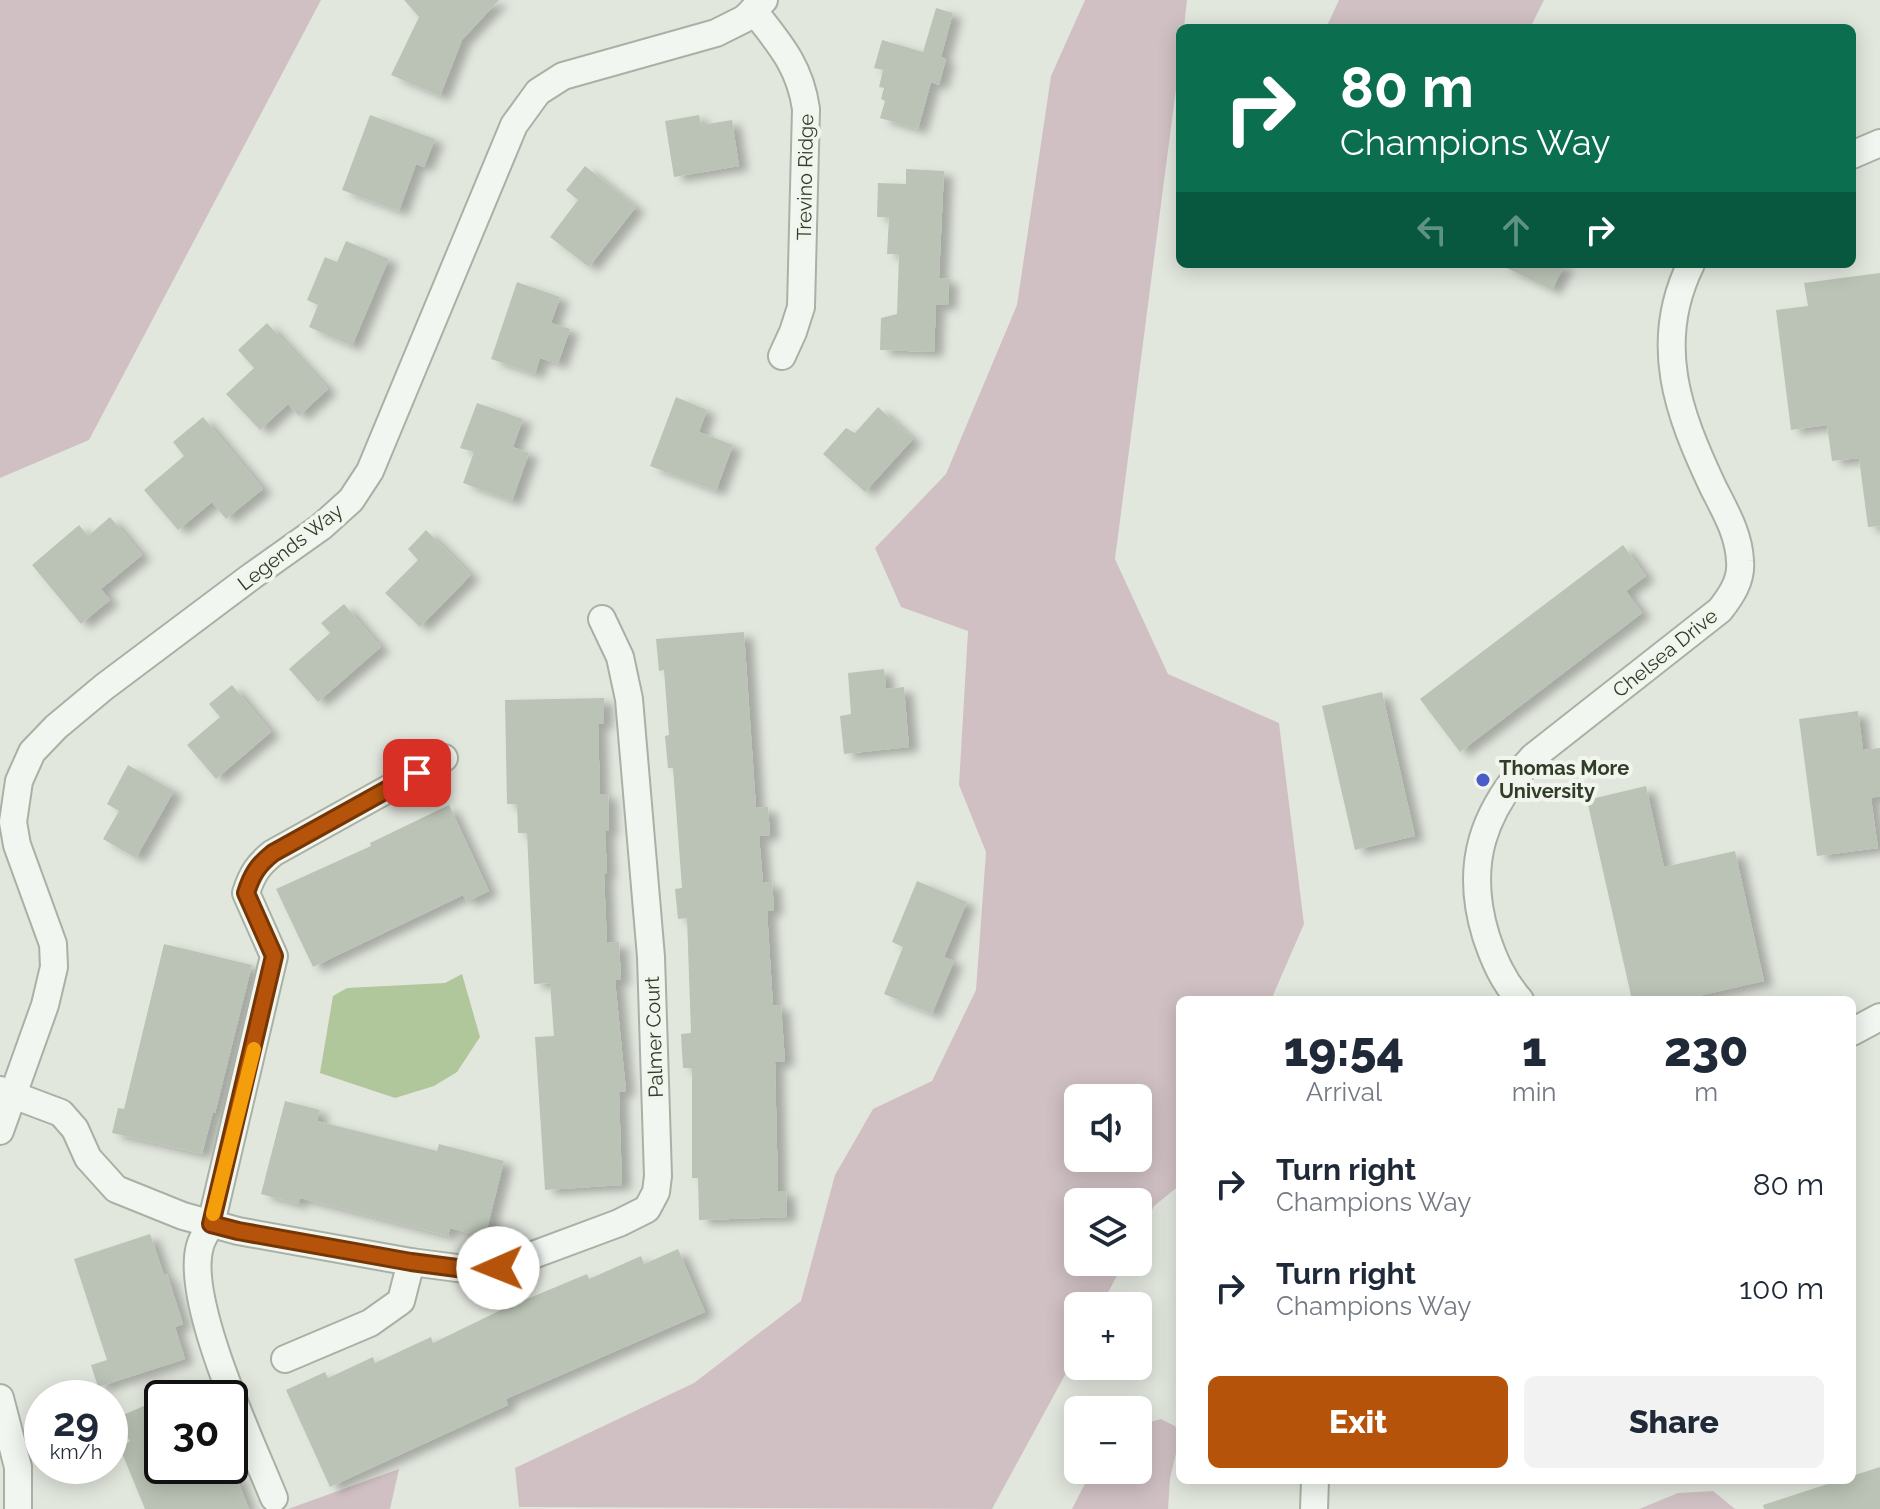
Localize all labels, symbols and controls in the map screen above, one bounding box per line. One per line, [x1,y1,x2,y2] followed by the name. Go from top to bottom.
[1340,54,1474,120] text: 80 m
[1208,56,1312,160] icon: right
[792,113,818,240] street label: Trevino Ridge
[1340,121,1611,163] text: Champions Way
[1410,208,1454,252] icon: left
[1494,208,1538,252] icon: ahead
[1578,208,1622,252] icon: right
[233,498,347,595] street label: Legends Way
[1608,603,1722,703] street label: Chelsea Drive
[383,739,451,807] pin
[395,751,439,795] icon: arrive
[1499,756,1629,803] place label: Thomas More University
[1474,771,1492,789] marker: Thomas More University
[640,975,668,1098] street label: Palmer Court
[1283,1021,1404,1077] text: 19:54
[1522,1021,1547,1077] text: 1
[1664,1021,1749,1077] text: 230
[1306,1077,1382,1107] text: Arrival
[1512,1077,1556,1107] text: min
[1694,1077,1718,1107] text: m
[1064,1084,1152,1484] map controls
[1064,1084,1152,1172] button: sound
[1276,1152,1416,1187] text: Turn right
[1208,1162,1252,1206] icon: right
[1753,1167,1824,1202] text: 80 m
[1276,1187,1471,1217] text: Champions Way
[1064,1188,1152,1276] button: layers
[456,1226,540,1310] position arrow
[1276,1256,1416,1291] text: Turn right
[1208,1266,1252,1310] icon: right
[1739,1271,1824,1306] text: 100 m
[1276,1291,1471,1321] text: Champions Way
[1064,1292,1152,1380] button: +
[1208,1376,1508,1468] button: Exit
[1524,1376,1824,1468] button: Share
[144,1380,248,1484] speed limit sign: 30
[1064,1396,1152,1484] button: −
[53,1398,99,1445] text: 29
[50,1440,102,1464] text: km/h

